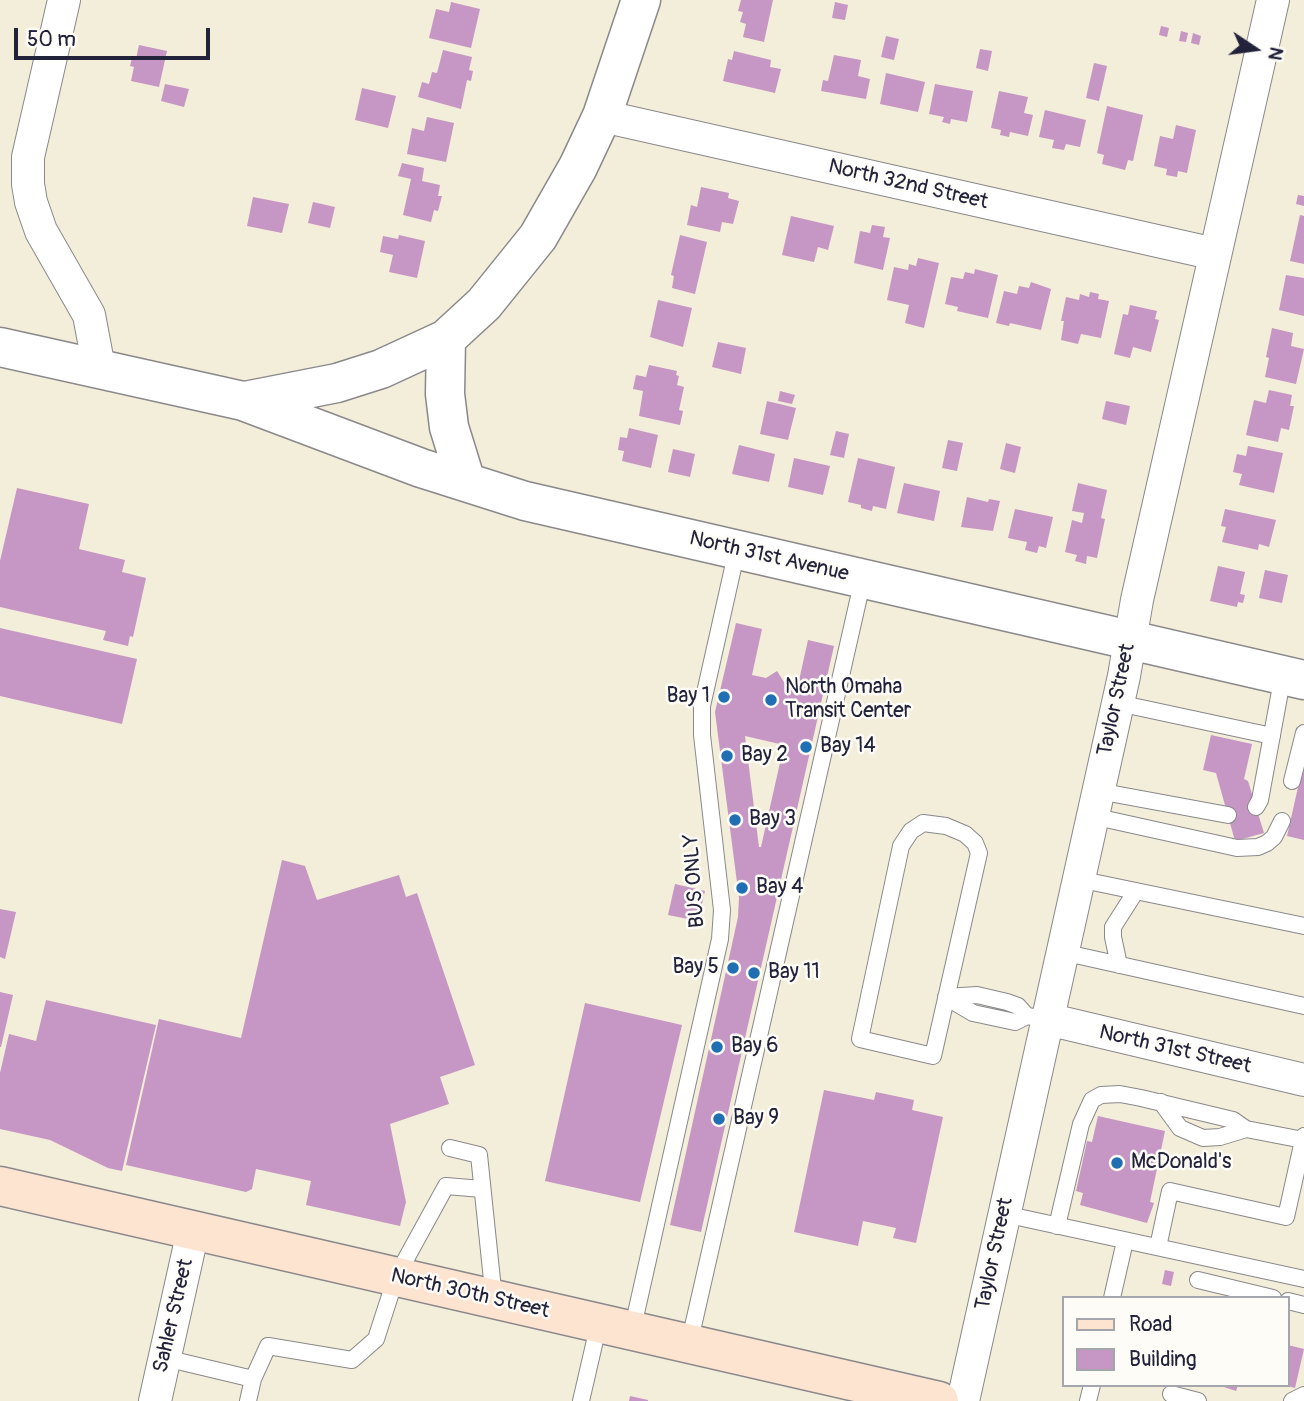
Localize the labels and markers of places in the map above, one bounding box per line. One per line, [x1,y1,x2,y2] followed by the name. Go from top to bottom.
[785,675,911,725] place label: North Omaha Transit Center
[667,684,710,710] place label: Bay 1
[716,689,732,705] marker: Bay 1
[763,692,779,708] marker: North Omaha Transit Center
[820,734,876,760] place label: Bay 14
[798,739,814,755] marker: Bay 14
[741,743,788,769] place label: Bay 2
[719,748,735,764] marker: Bay 2
[749,807,796,833] place label: Bay 3
[727,812,743,828] marker: Bay 3
[756,875,803,901] place label: Bay 4
[734,880,750,896] marker: Bay 4
[672,955,719,981] place label: Bay 5
[725,960,741,976] marker: Bay 5
[768,960,820,986] place label: Bay 11
[746,965,762,981] marker: Bay 11
[731,1034,778,1060] place label: Bay 6
[709,1039,725,1055] marker: Bay 6
[733,1106,779,1132] place label: Bay 9
[711,1111,727,1127] marker: Bay 9
[1131,1150,1232,1176] place label: McDonald's
[1109,1155,1125,1171] marker: McDonald's

